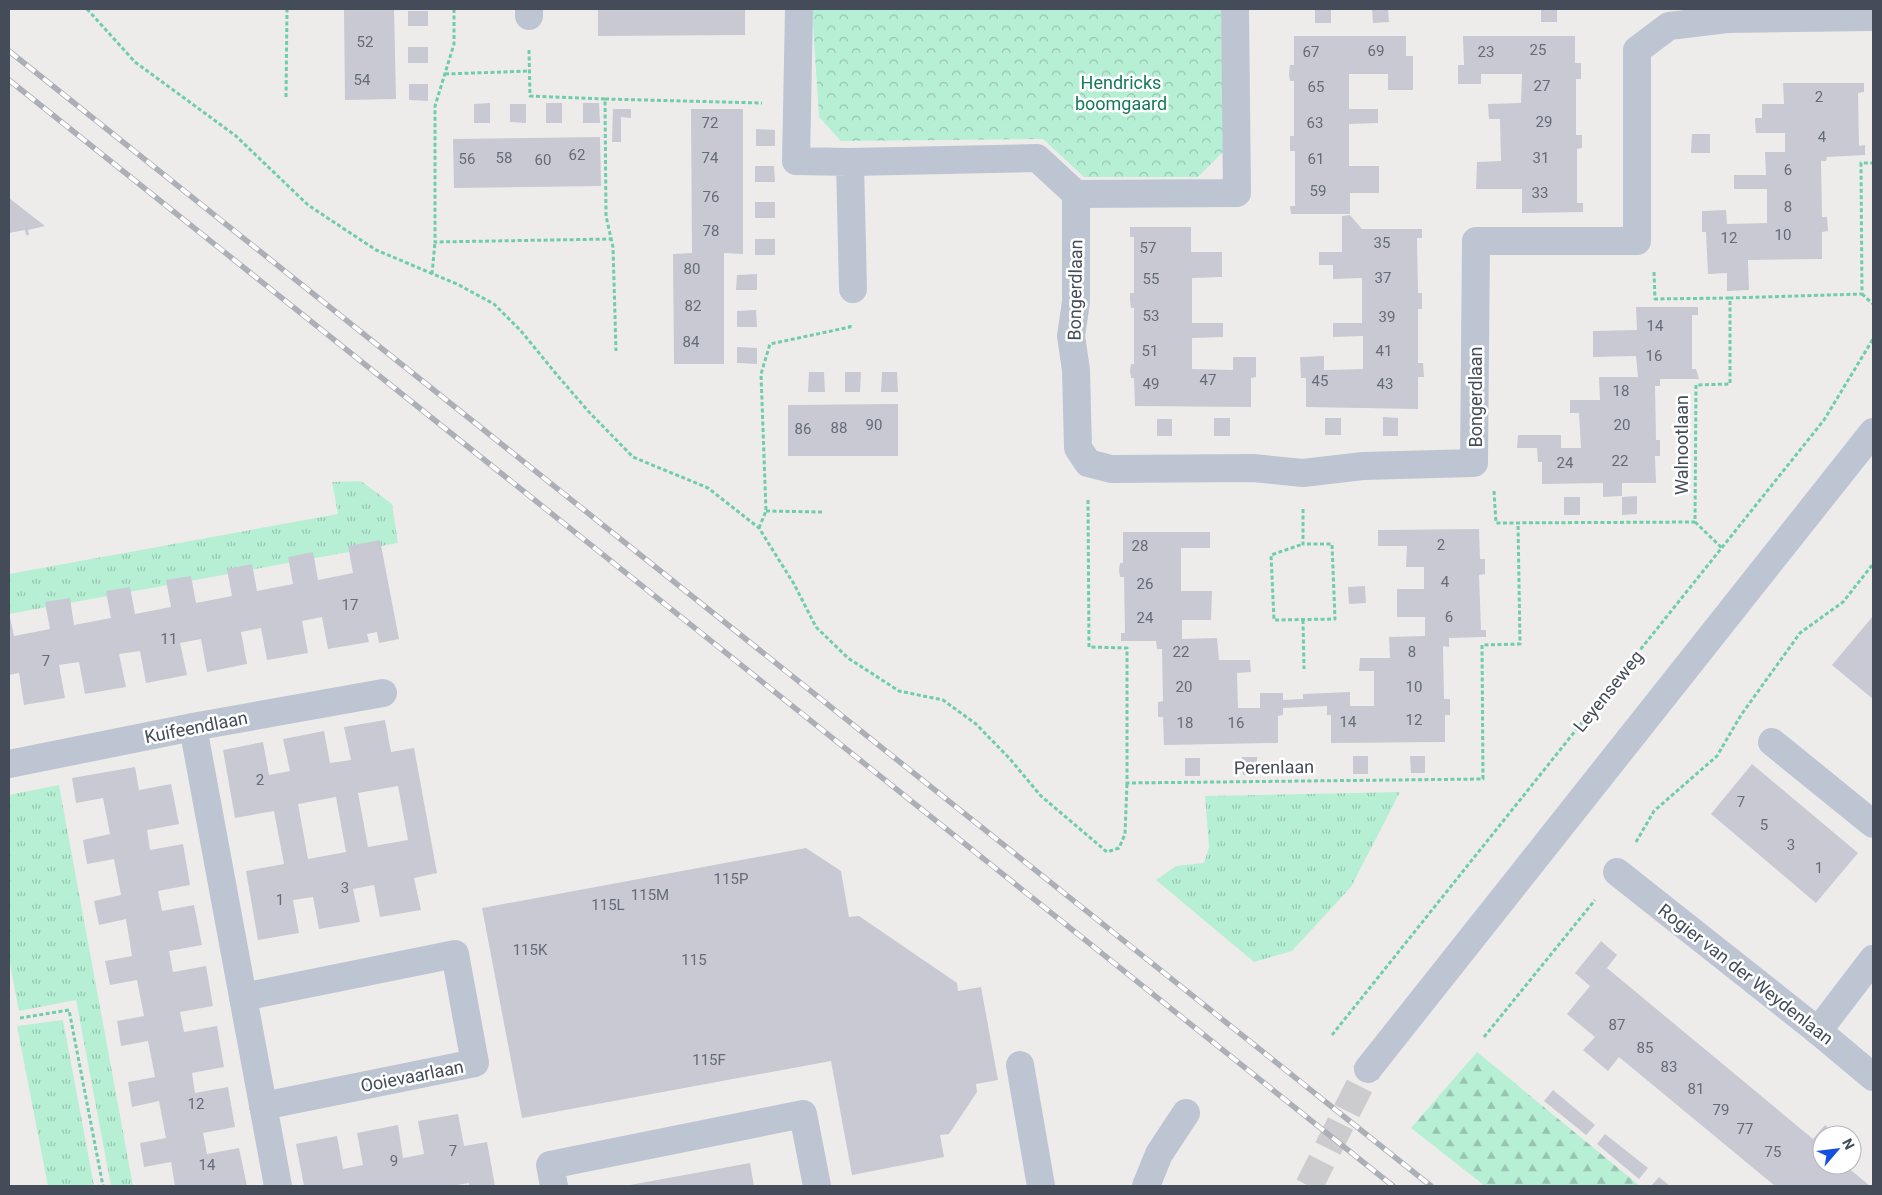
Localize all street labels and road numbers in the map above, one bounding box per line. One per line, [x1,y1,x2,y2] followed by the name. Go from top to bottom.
[1064,239,1086,341] street label: Bongerdlaan
[1465,346,1486,448] street label: Bongerdlaan
[1671,395,1692,495] street label: Walnootlaan
[1569,646,1647,736] street label: Leyenseweg
[143,707,249,747] street label: Kuifeendlaan
[1234,756,1314,778] street label: Perenlaan
[1654,899,1838,1049] street label: Rogier van der Weydenlaan
[359,1056,465,1096] street label: Ooievaarlaan

